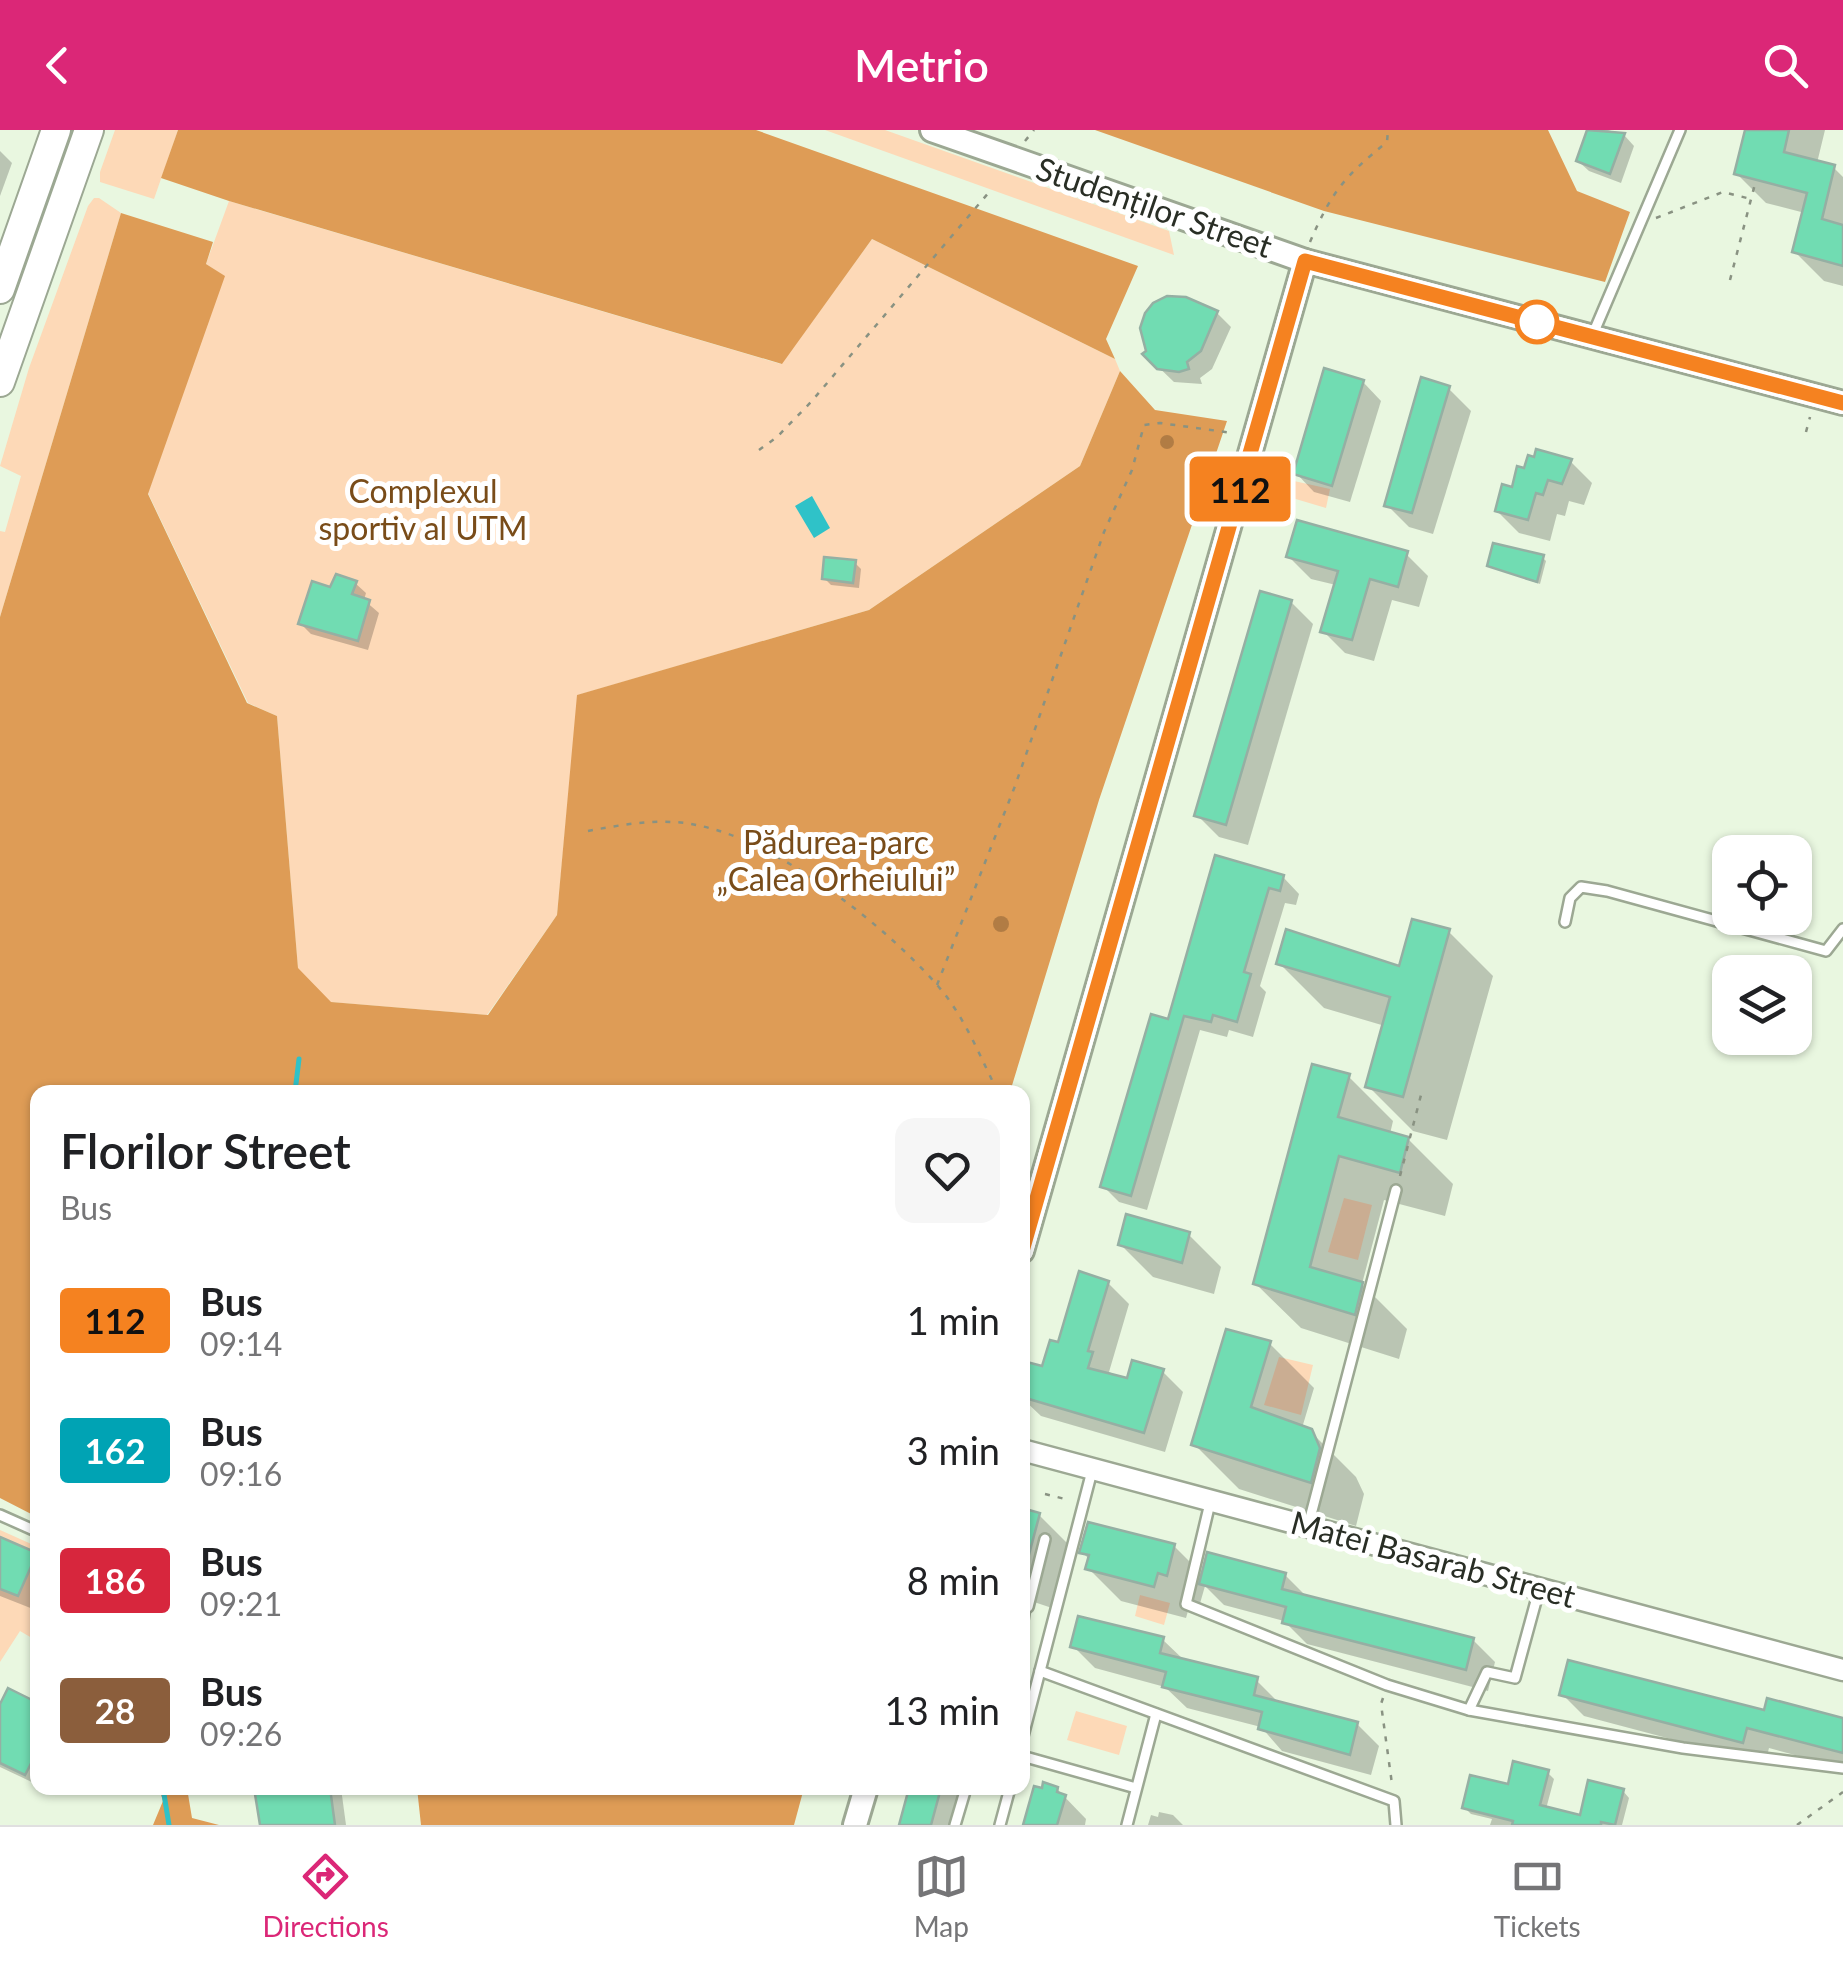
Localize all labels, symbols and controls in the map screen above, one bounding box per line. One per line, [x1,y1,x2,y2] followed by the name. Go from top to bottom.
[30,38,85,93] icon: back
[854,38,989,92] text: Metrio
[1758,38,1813,93] icon: search
[1032,148,1278,265] street label: Studenților Street
[1516,301,1558,343] unlabelled marker
[1182,456,1298,522] line badge: 112
[1210,468,1270,510] text: 112
[318,471,528,547] park label: Complexul sportiv al UTM
[717,822,955,898] park label: Pădurea-parc „Calea Orheiului”
[1712,835,1812,1055] map controls
[1712,835,1812,935] button: locate
[1712,955,1812,1055] button: layers
[895,1118,1000,1223] button: heart
[60,1122,351,1179] text: Florilor Street
[60,1188,112,1227] text: Bus
[200,1278,263,1324] text: Bus
[907,1297,1000,1343] text: 1 min
[85,1299,145,1341] text: 112
[200,1324,282,1363] text: 09:14
[200,1408,263,1454] text: Bus
[907,1427,1000,1473] text: 3 min
[85,1429,145,1471] text: 162
[200,1454,282,1493] text: 09:16
[1287,1502,1580,1615] street label: Matei Basarab Street
[200,1538,263,1584] text: Bus
[907,1557,1000,1603] text: 8 min
[85,1559,145,1601] text: 186
[200,1584,282,1623] text: 09:21
[200,1668,263,1714] text: Bus
[885,1687,1000,1733] text: 13 min
[95,1689,135,1731] text: 28
[200,1714,282,1753] text: 09:26
[262,1849,389,1943] tab: Directions
[914,1849,969,1943] tab: Map
[1494,1849,1581,1943] tab: Tickets

